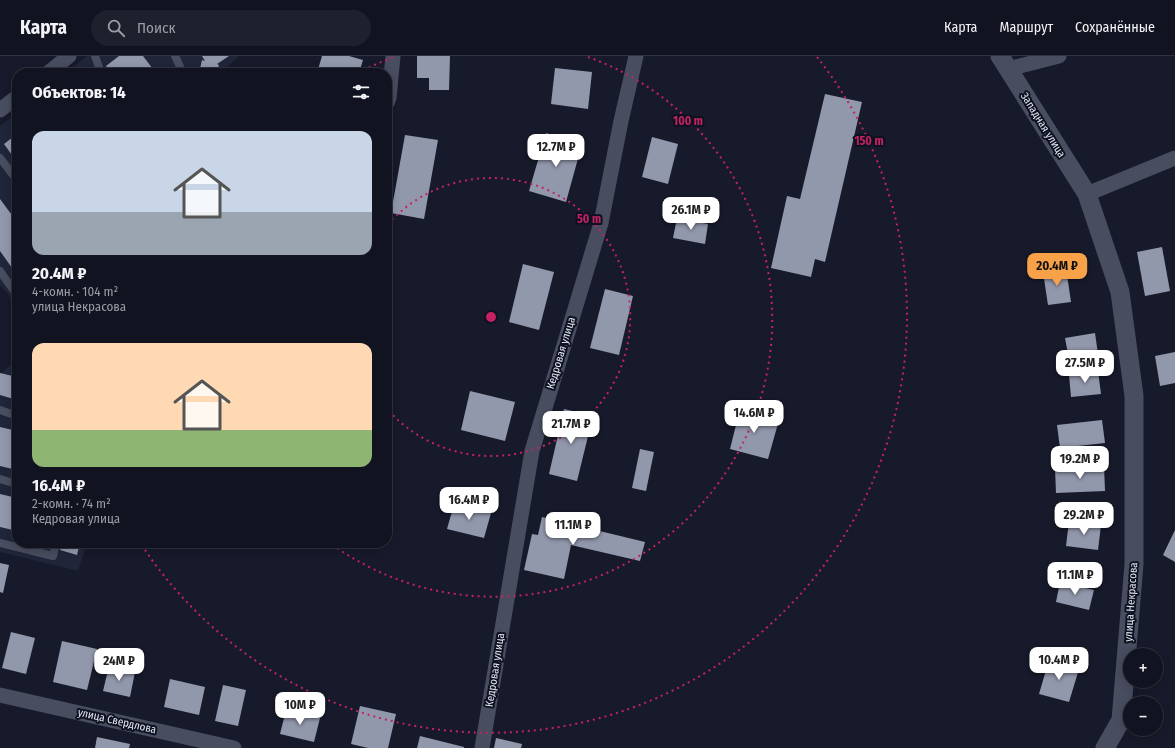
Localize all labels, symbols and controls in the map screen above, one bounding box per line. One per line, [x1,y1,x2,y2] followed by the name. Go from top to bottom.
[91,10,371,46] search box
[20,16,67,39] text: Карта
[105,17,127,39] icon: search
[137,19,175,37] text: Поиск
[944,19,977,36] text: Карта
[999,19,1053,36] text: Маршрут
[1075,19,1155,36] text: Сохранённые
[350,81,372,103] icon: filters
[32,82,126,103] text: Объектов: 14
[1018,90,1068,160] street label: Западная улица
[673,114,703,128] text: 100 m
[519,134,593,168] pin: 12.7M ₽
[854,134,884,148] text: 150 m
[536,139,576,154] text: 12.7M ₽
[166,157,238,229] icon: home
[654,197,728,231] pin: 26.1M ₽
[671,202,711,217] text: 26.1M ₽
[577,212,601,226] text: 50 m
[1020,253,1094,287] pin: 20.4M ₽
[1036,258,1078,273] text: 20.4M ₽
[32,263,86,284] text: 20.4M ₽
[32,284,118,299] text: 4-комн. · 104 m²
[32,299,126,314] text: улица Некрасова
[484,310,498,324] centre of rings
[544,315,578,391] street label: Кедровая улица
[1048,350,1122,384] pin: 27.5M ₽
[1065,355,1105,370] text: 27.5M ₽
[166,369,238,441] icon: home
[717,400,791,434] pin: 14.6M ₽
[734,405,774,420] text: 14.6M ₽
[534,411,608,445] pin: 21.7M ₽
[552,416,590,431] text: 21.7M ₽
[1043,446,1117,480] pin: 19.2M ₽
[1060,451,1100,466] text: 19.2M ₽
[32,475,85,496] text: 16.4M ₽
[432,487,506,521] pin: 16.4M ₽
[449,492,489,507] text: 16.4M ₽
[32,496,111,511] text: 2-комн. · 74 m²
[1047,502,1121,536] pin: 29.2M ₽
[1064,507,1104,522] text: 29.2M ₽
[32,511,120,526] text: Кедровая улица
[536,512,610,546] pin: 11.1M ₽
[554,517,592,532] text: 11.1M ₽
[1038,562,1112,596] pin: 11.1M ₽
[1122,562,1140,642] street label: улица Некрасова
[1056,567,1094,582] text: 11.1M ₽
[483,632,507,708] street label: Кедровая улица
[1022,647,1096,681] pin: 10.4M ₽
[91,648,147,682] pin: 24M ₽
[1123,648,1163,736] map controls
[1123,648,1163,688] button: +
[1038,652,1080,667] text: 10.4M ₽
[103,653,135,668] text: 24M ₽
[272,692,328,726] pin: 10M ₽
[1123,696,1163,736] button: −
[284,697,316,712] text: 10M ₽
[77,706,157,736] street label: улица Свердлова

